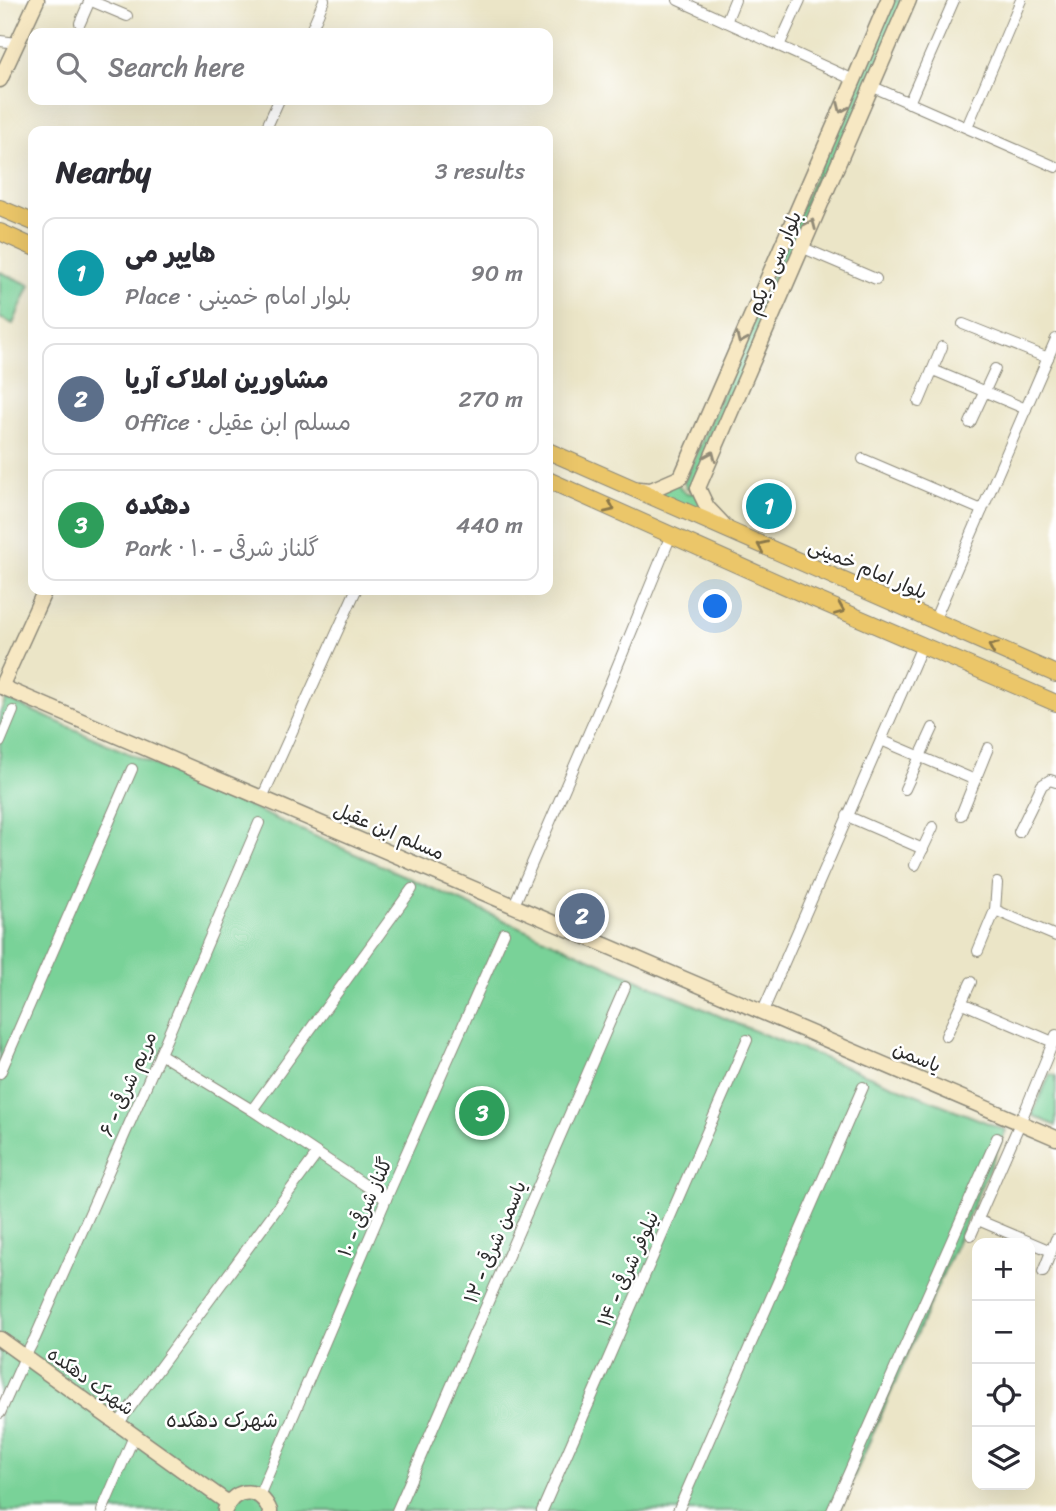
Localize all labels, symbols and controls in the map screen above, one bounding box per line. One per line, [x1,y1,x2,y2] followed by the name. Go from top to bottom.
[28,28,553,105] search box
[108,44,245,90] text: Search here
[52,48,90,86] icon: search
[836,101,850,113] one-way arrow
[56,145,151,199] text: Nearby
[435,151,525,192] text: 3 results
[737,206,811,320] street label: بلوار سی و یکم
[803,219,817,232] one-way arrow
[125,230,216,276] text: هایپر می
[76,253,86,294] text: 1
[471,253,523,294] text: 90 m
[125,276,351,317] text: Place · بلوار امام خمینی
[736,332,750,344] one-way arrow
[125,356,329,402] text: مشاورین املاک آریا
[74,379,88,420] text: 2
[458,379,523,420] text: 270 m
[125,402,351,443] text: Office · مسلم ابن عقیل
[703,451,717,463] one-way arrow
[746,480,792,532] pin: 1
[125,482,191,528] text: دهکده
[603,500,615,514] one-way arrow
[75,505,87,546] text: 3
[456,505,523,546] text: 440 m
[125,528,319,569] text: Park · گلناز شرقی - ۱۰
[803,529,933,609] street label: بلوار امام خمینی
[757,540,770,554] one-way arrow
[698,589,732,623] your location
[833,602,845,616] one-way arrow
[988,641,1001,655] one-way arrow
[328,793,450,869] street label: مسلم ابن عقیل
[559,890,605,942] pin: 2
[90,1026,166,1142] street label: مریم شرقی - ۶
[888,1032,946,1082] street label: یاسمن
[459,1087,505,1139] pin: 3
[328,1152,402,1262] street label: گلناز شرقی - ۱۰
[454,1175,536,1309] street label: یاسمن شرقی - ۱۲
[588,1206,668,1332] street label: نیلوفر شرقی - ۱۴
[972,1238,1035,1490] map controls
[972,1238,1035,1301] button: +
[972,1301,1035,1364] button: −
[40,1338,142,1424] street label: شهرک دهکده
[972,1364,1035,1427] button: locate
[166,1401,278,1439] district label: شهرک دهکده
[972,1427,1035,1490] button: layers

